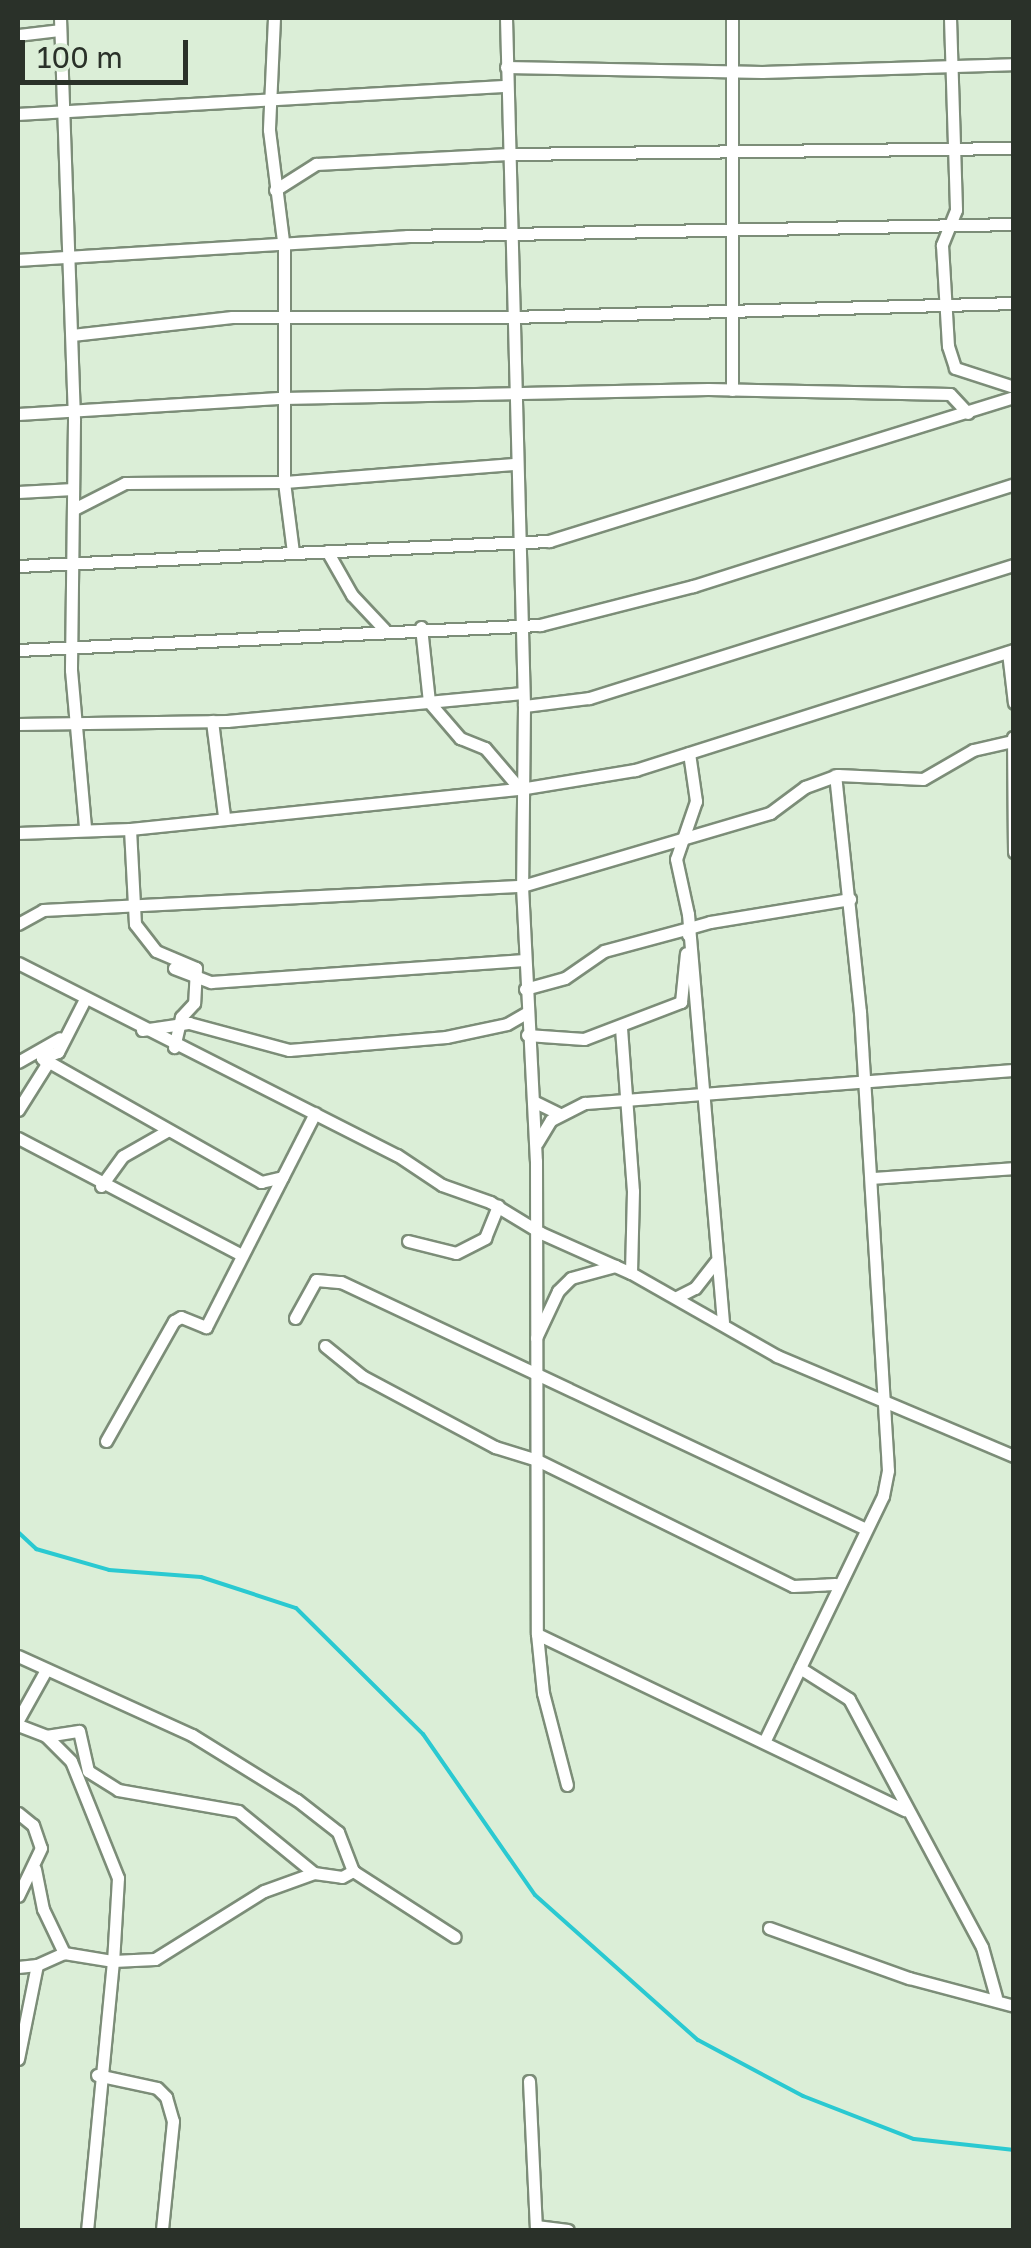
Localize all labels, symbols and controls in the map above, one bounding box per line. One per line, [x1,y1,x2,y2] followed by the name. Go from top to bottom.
[25,20,192,82] scale bar
[37,39,123,75] text: 100 m

